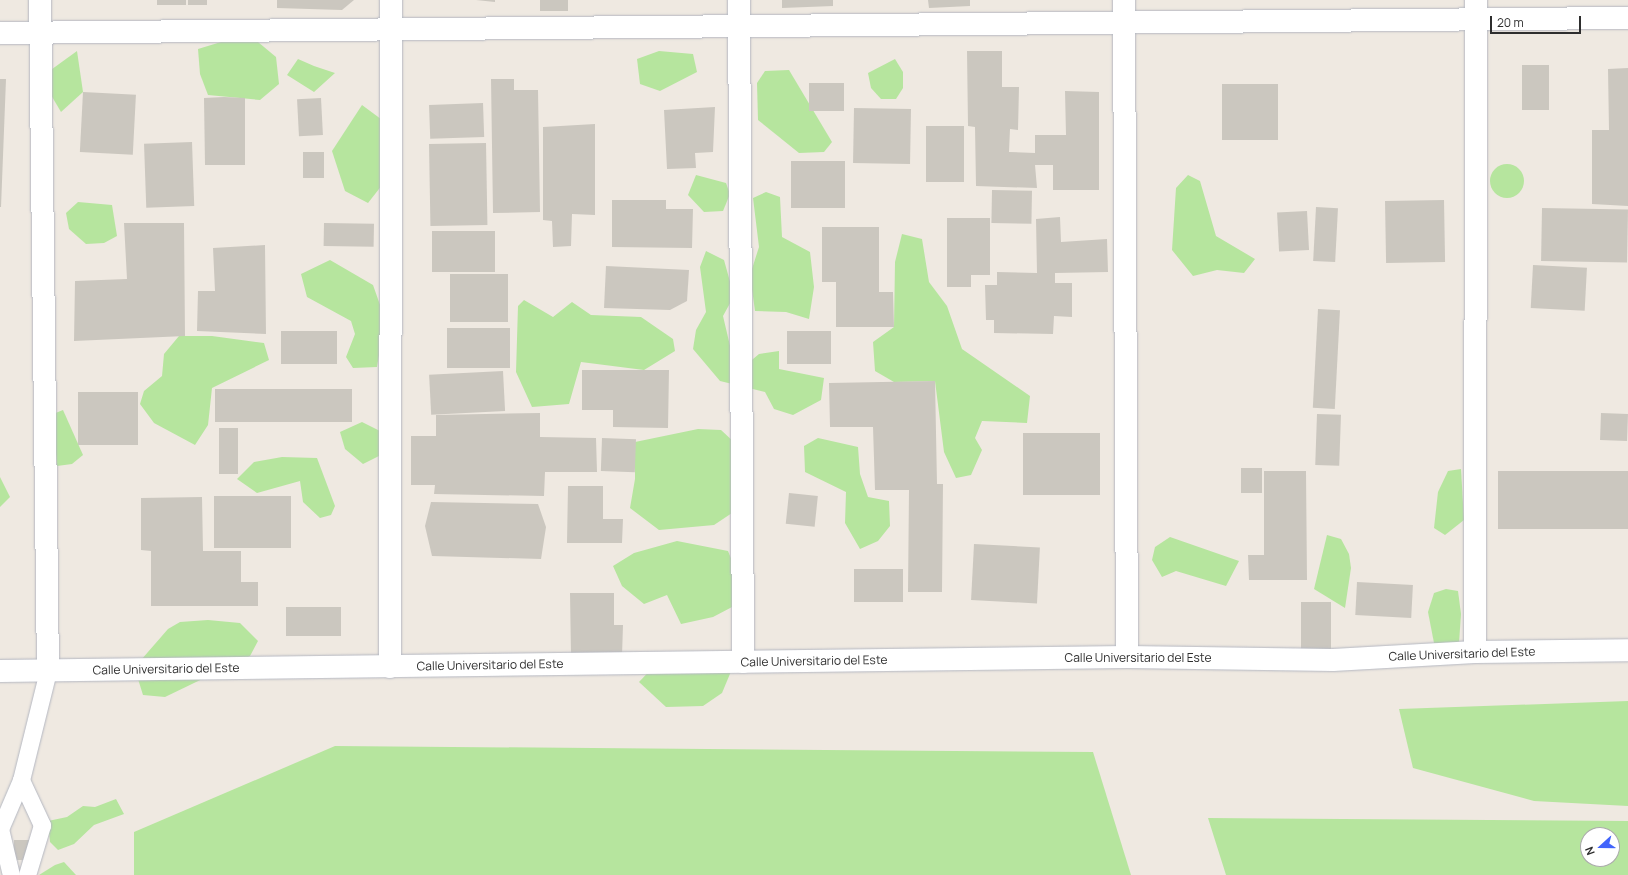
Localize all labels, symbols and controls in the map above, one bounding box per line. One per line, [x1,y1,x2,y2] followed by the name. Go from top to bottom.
[1492,8,1583,34] scale bar
[1497,14,1524,31] text: 20 m
[1388,644,1536,664] street label: Calle Universitario del Este
[1065,651,1211,665] street label: Calle Universitario del Este
[740,653,888,669] street label: Calle Universitario del Este
[416,657,564,673] street label: Calle Universitario del Este
[92,661,240,677] street label: Calle Universitario del Este
[1580,827,1620,867] north arrow
[1581,845,1598,857] text: N

